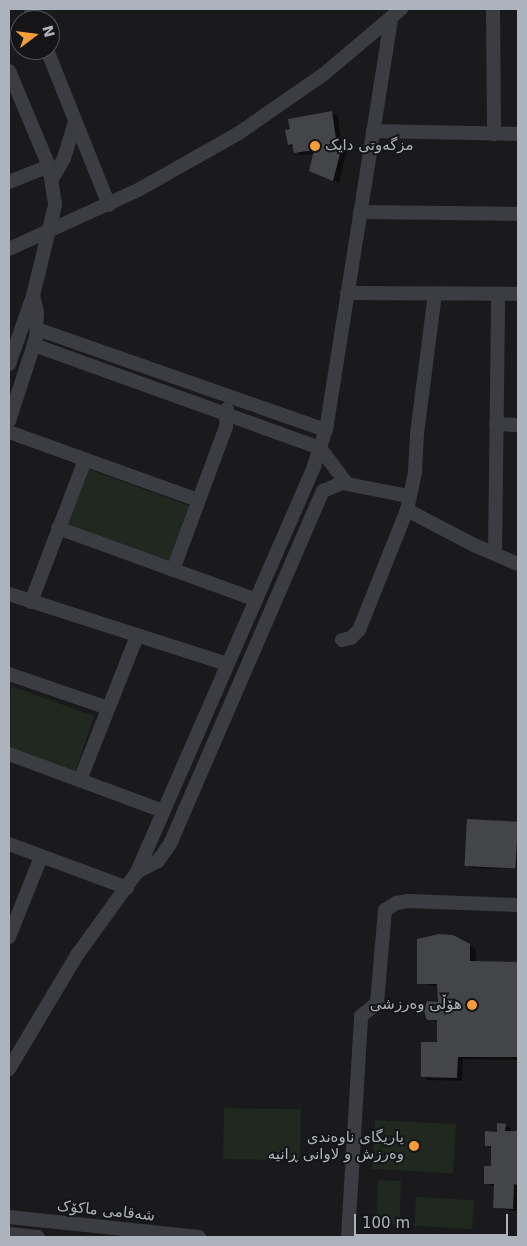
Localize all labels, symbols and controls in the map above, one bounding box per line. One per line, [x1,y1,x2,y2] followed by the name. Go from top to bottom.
[10,10,60,60] north arrow
[39,24,58,39] text: N
[325,137,414,155] place label: مزگەوتی دایک
[309,140,321,152] marker: مزگەوتی دایک
[370,996,462,1014] place label: هۆڵی وەرزشی
[466,999,478,1011] marker: هۆڵی وەرزشی
[268,1128,404,1163] place label: یاریگای ناوەندی وەرزش و لاوانی ڕانیە
[408,1140,420,1152] marker: یاریگای ناوەندی وەرزش و لاوانی ڕانیە
[56,1197,156,1225] street label: شەقامی ماکۆک
[357,1204,511,1236] scale bar
[362,1214,410,1232] text: 100 m

